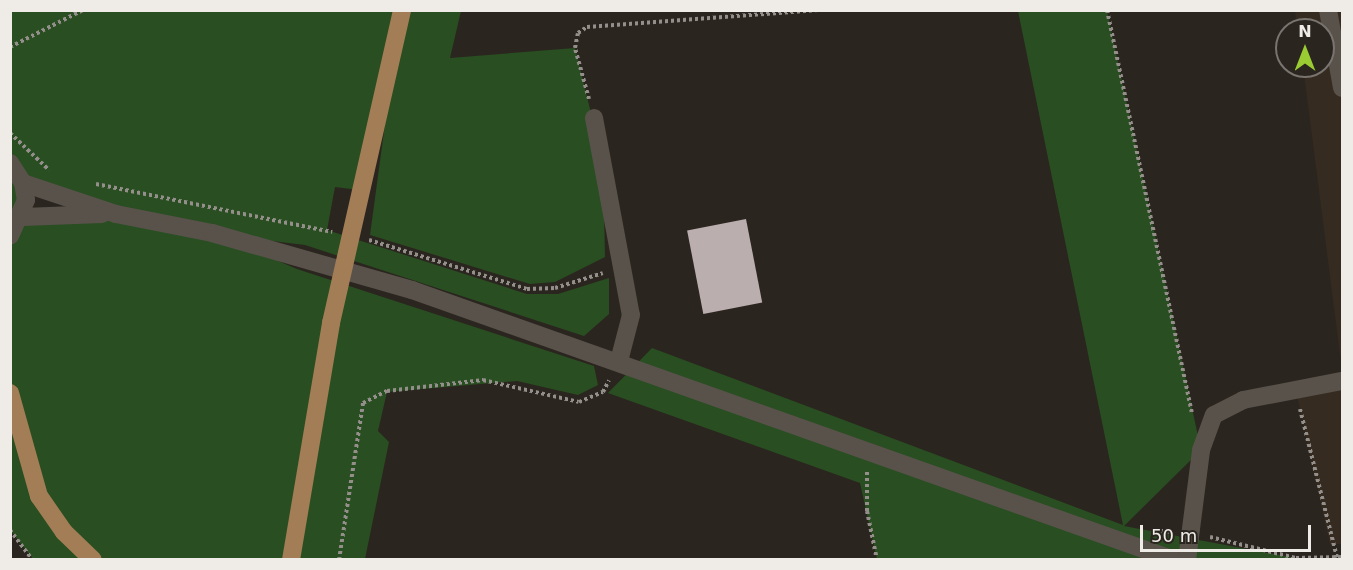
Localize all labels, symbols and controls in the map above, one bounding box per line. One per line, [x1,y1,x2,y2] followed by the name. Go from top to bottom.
[1275,18,1335,78] north arrow
[1298,22,1312,41] text: N
[1143,513,1314,551] scale bar
[1151,525,1197,546] text: 50 m

